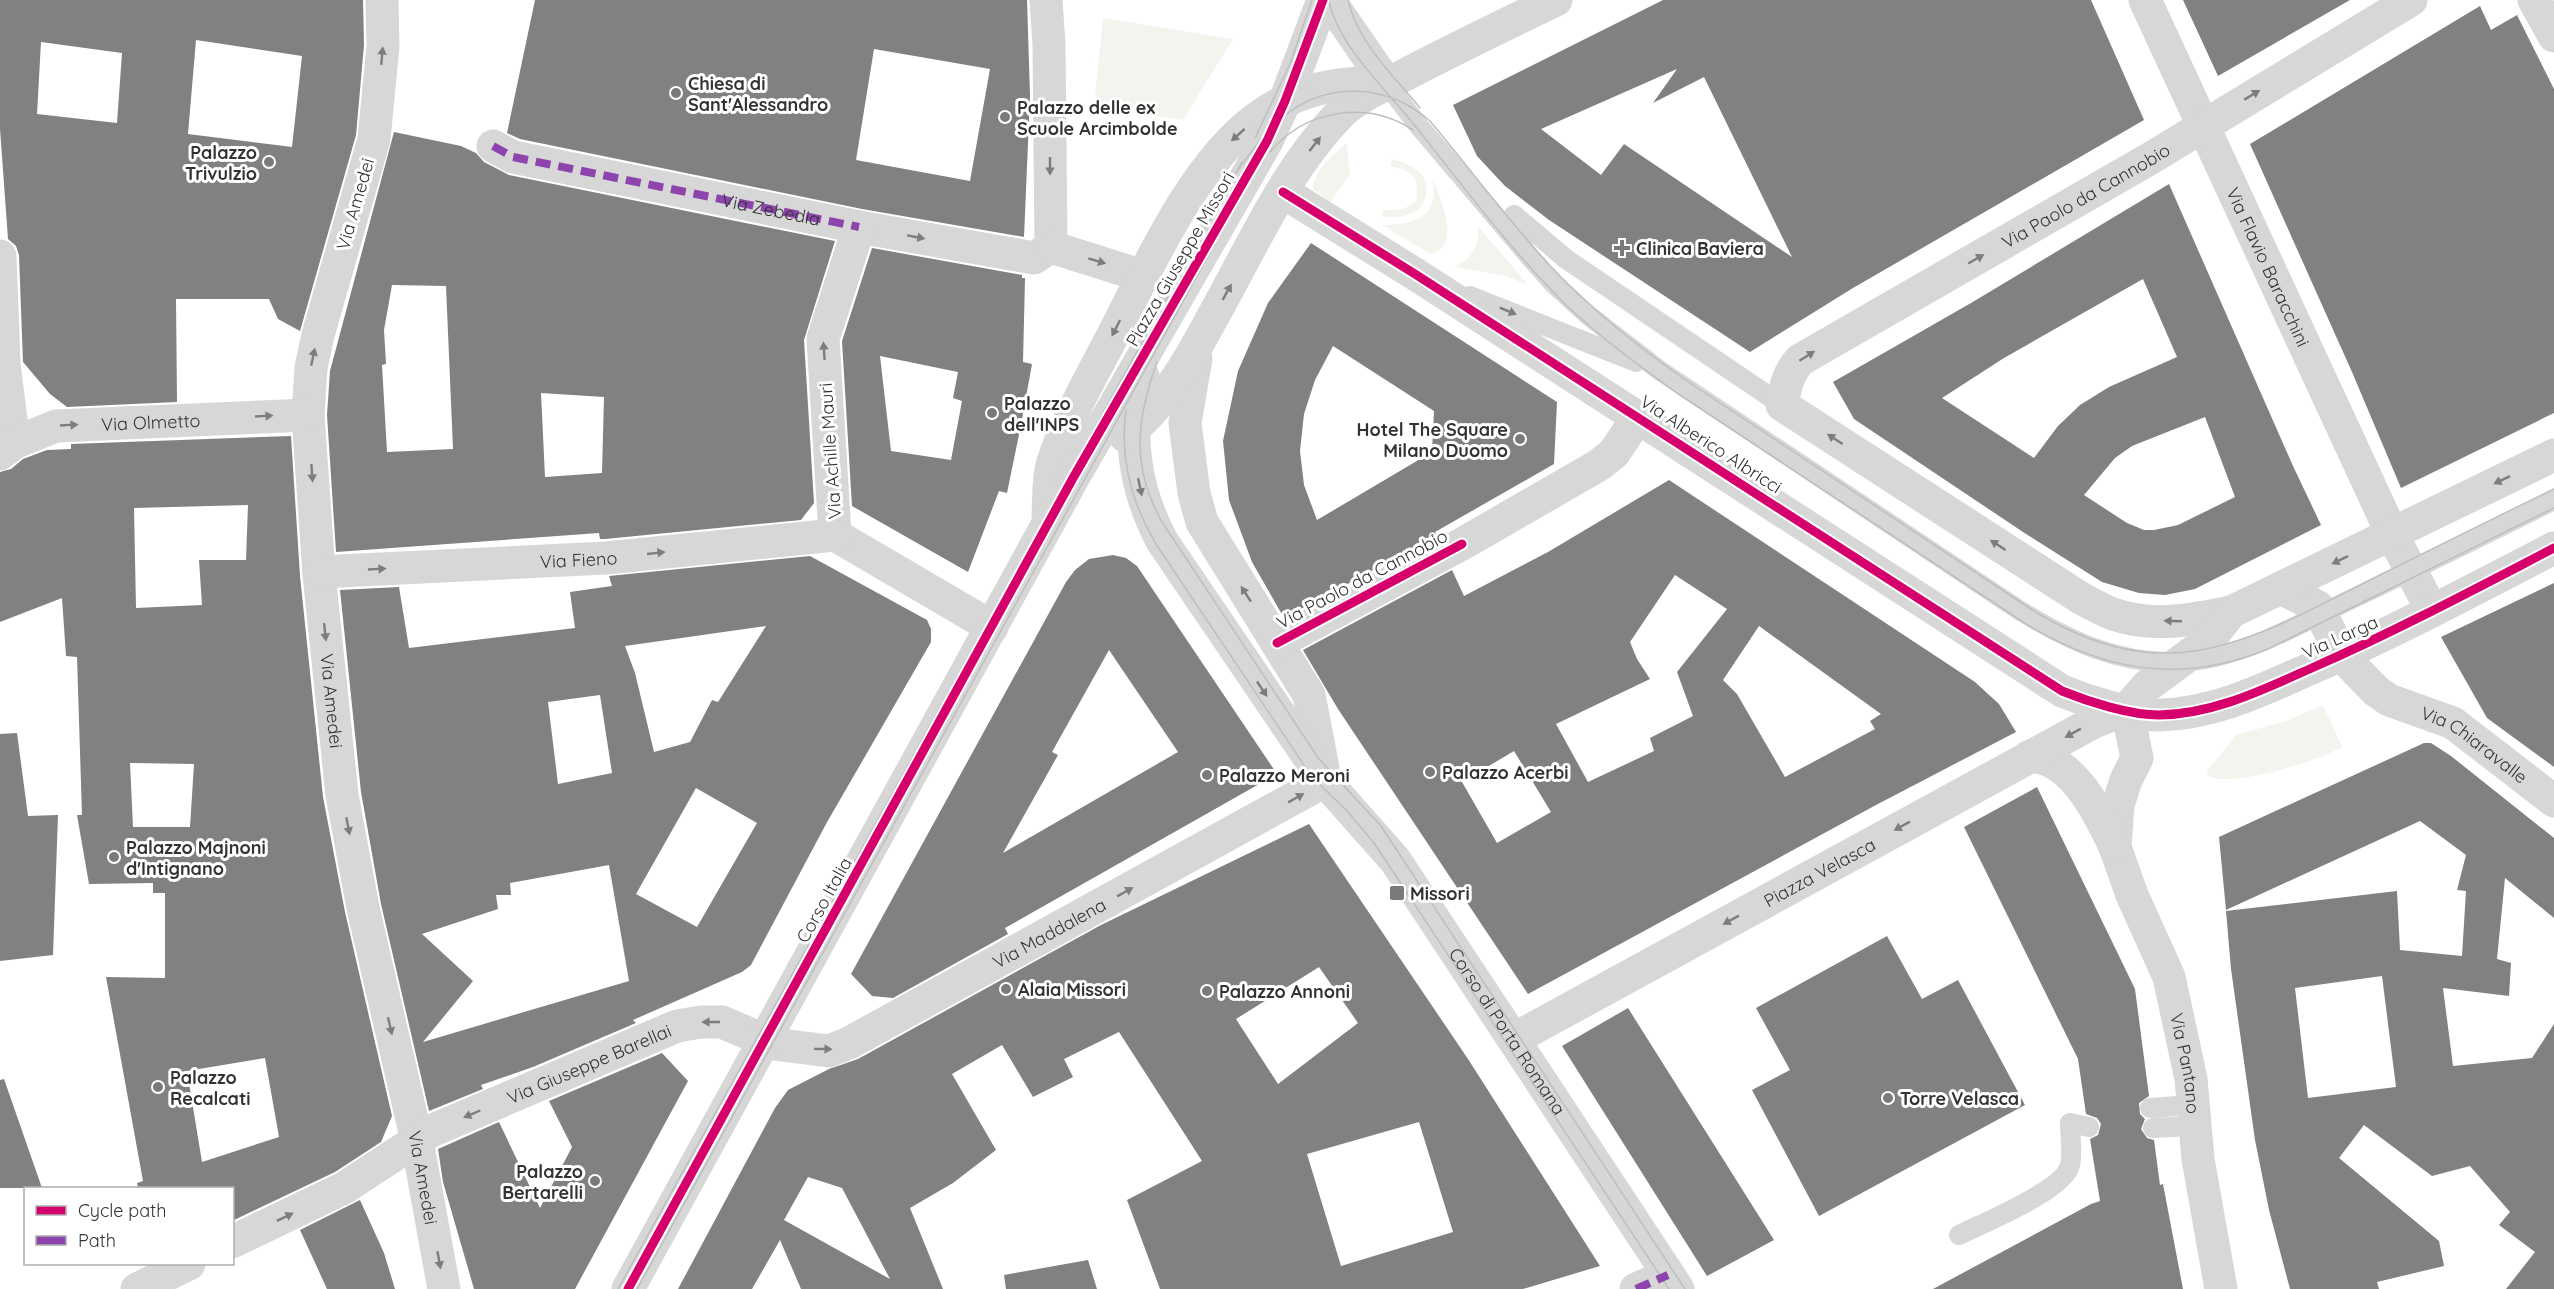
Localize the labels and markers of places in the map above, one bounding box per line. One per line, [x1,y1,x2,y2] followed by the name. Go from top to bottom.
[688,72,828,116] place label: Chiesa di Sant'Alessandro
[669,86,683,100] marker: Chiesa di Sant'Alessandro
[1017,96,1178,140] place label: Palazzo delle ex Scuole Arcimbolde
[998,110,1012,124] marker: Palazzo delle ex Scuole Arcimbolde
[185,141,257,185] place label: Palazzo Trivulzio
[262,155,276,169] marker: Palazzo Trivulzio
[1636,237,1764,260] place label: Clinica Baviera
[1613,239,1631,257] marker: Clinica Baviera
[1004,392,1079,436] place label: Palazzo dell'INPS
[985,406,999,420] marker: Palazzo dell'INPS
[1357,418,1508,462] place label: Hotel The Square Milano Duomo
[1513,432,1527,446] marker: Hotel The Square Milano Duomo
[1442,761,1569,784] place label: Palazzo Acerbi
[1219,764,1350,787] place label: Palazzo Meroni
[1423,765,1437,779] marker: Palazzo Acerbi
[1200,768,1214,782] marker: Palazzo Meroni
[126,836,266,880] place label: Palazzo Majnoni d'Intignano
[107,850,121,864] marker: Palazzo Majnoni d'Intignano
[1410,882,1470,905] place label: Missori
[1388,884,1406,902] marker: Missori
[1018,978,1126,1001] place label: Alaia Missori
[1219,980,1350,1003] place label: Palazzo Annoni
[999,982,1013,996] marker: Alaia Missori
[1200,984,1214,998] marker: Palazzo Annoni
[170,1066,251,1110] place label: Palazzo Recalcati
[151,1080,165,1094] marker: Palazzo Recalcati
[1900,1087,2019,1110] place label: Torre Velasca
[1881,1091,1895,1105] marker: Torre Velasca
[502,1160,583,1204] place label: Palazzo Bertarelli
[588,1174,602,1188] marker: Palazzo Bertarelli

